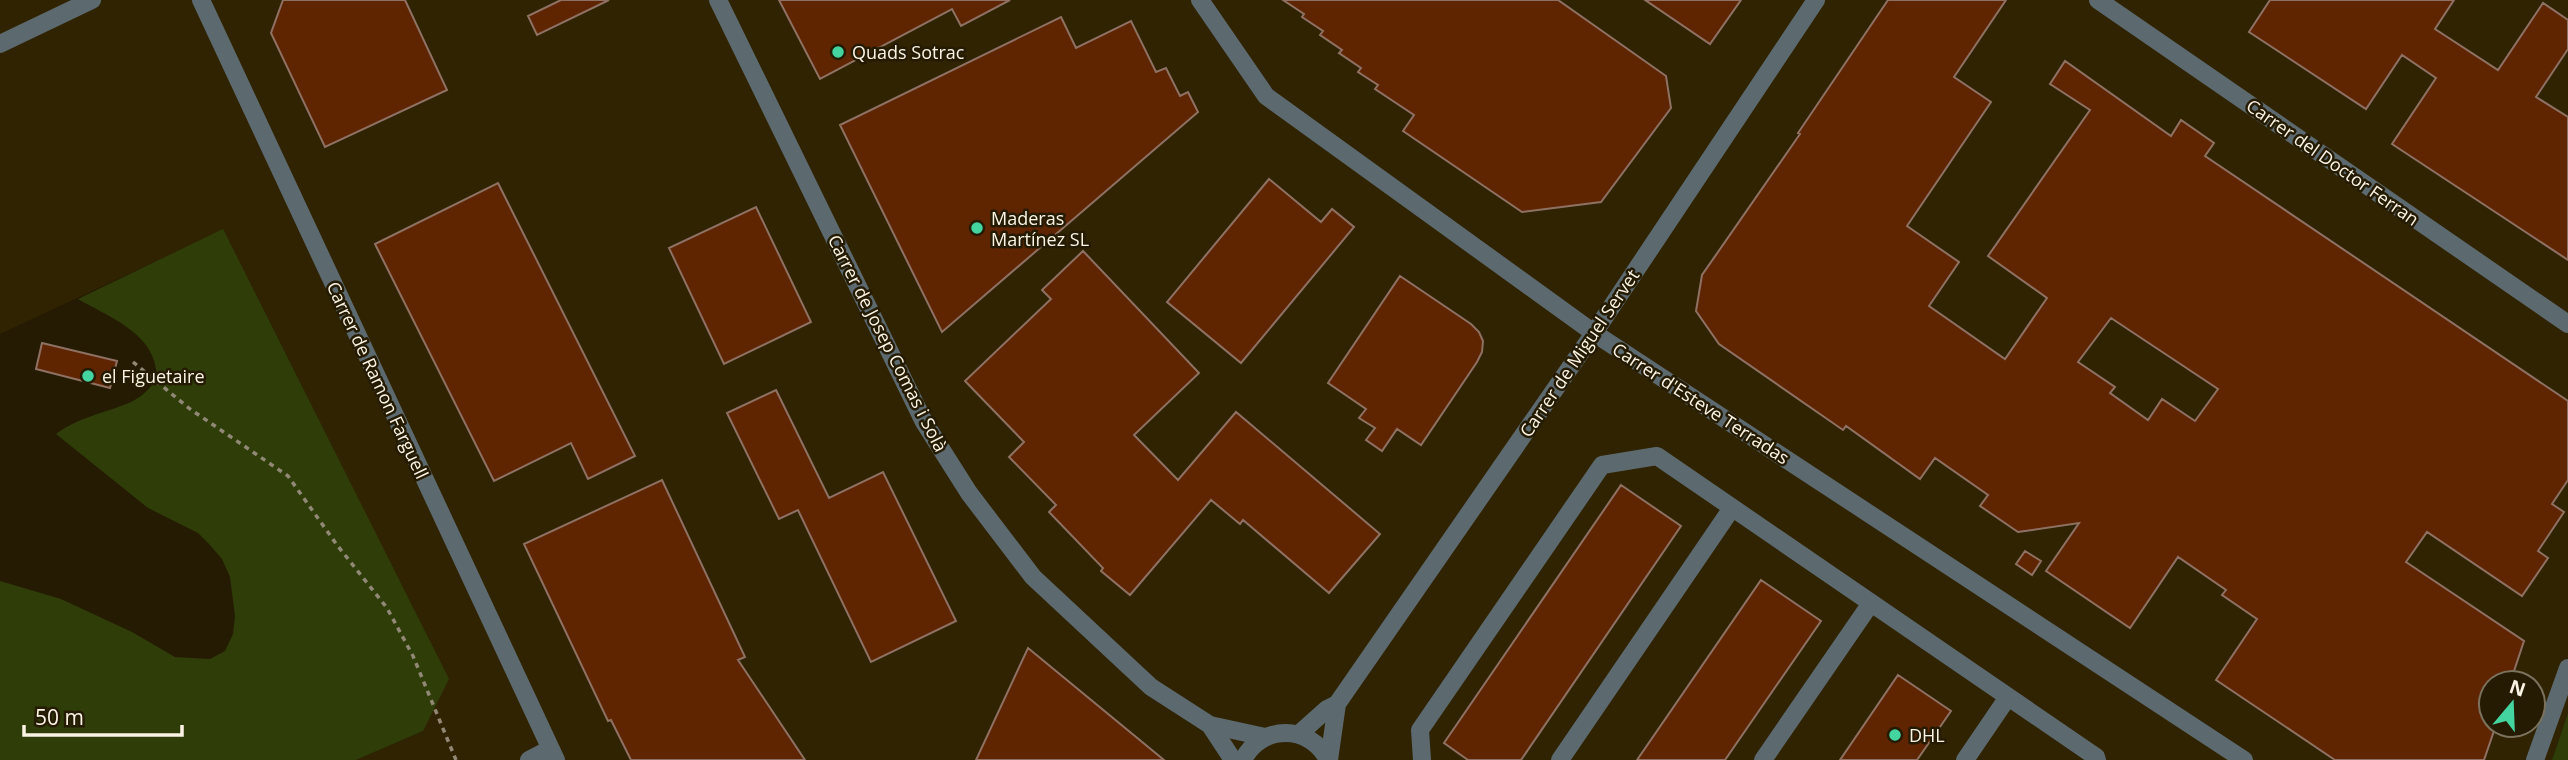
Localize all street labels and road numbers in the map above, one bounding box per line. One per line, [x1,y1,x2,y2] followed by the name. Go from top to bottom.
[2242,93,2424,231] street label: Carrer del Doctor Ferran
[823,230,953,456] street label: Carrer de Josep Comas i Solà
[1514,264,1644,442] street label: Carrer de Miguel Servet
[322,278,434,482] street label: Carrer de Ramon Farguell
[1608,337,1794,469] street label: Carrer d'Esteve Terradas

